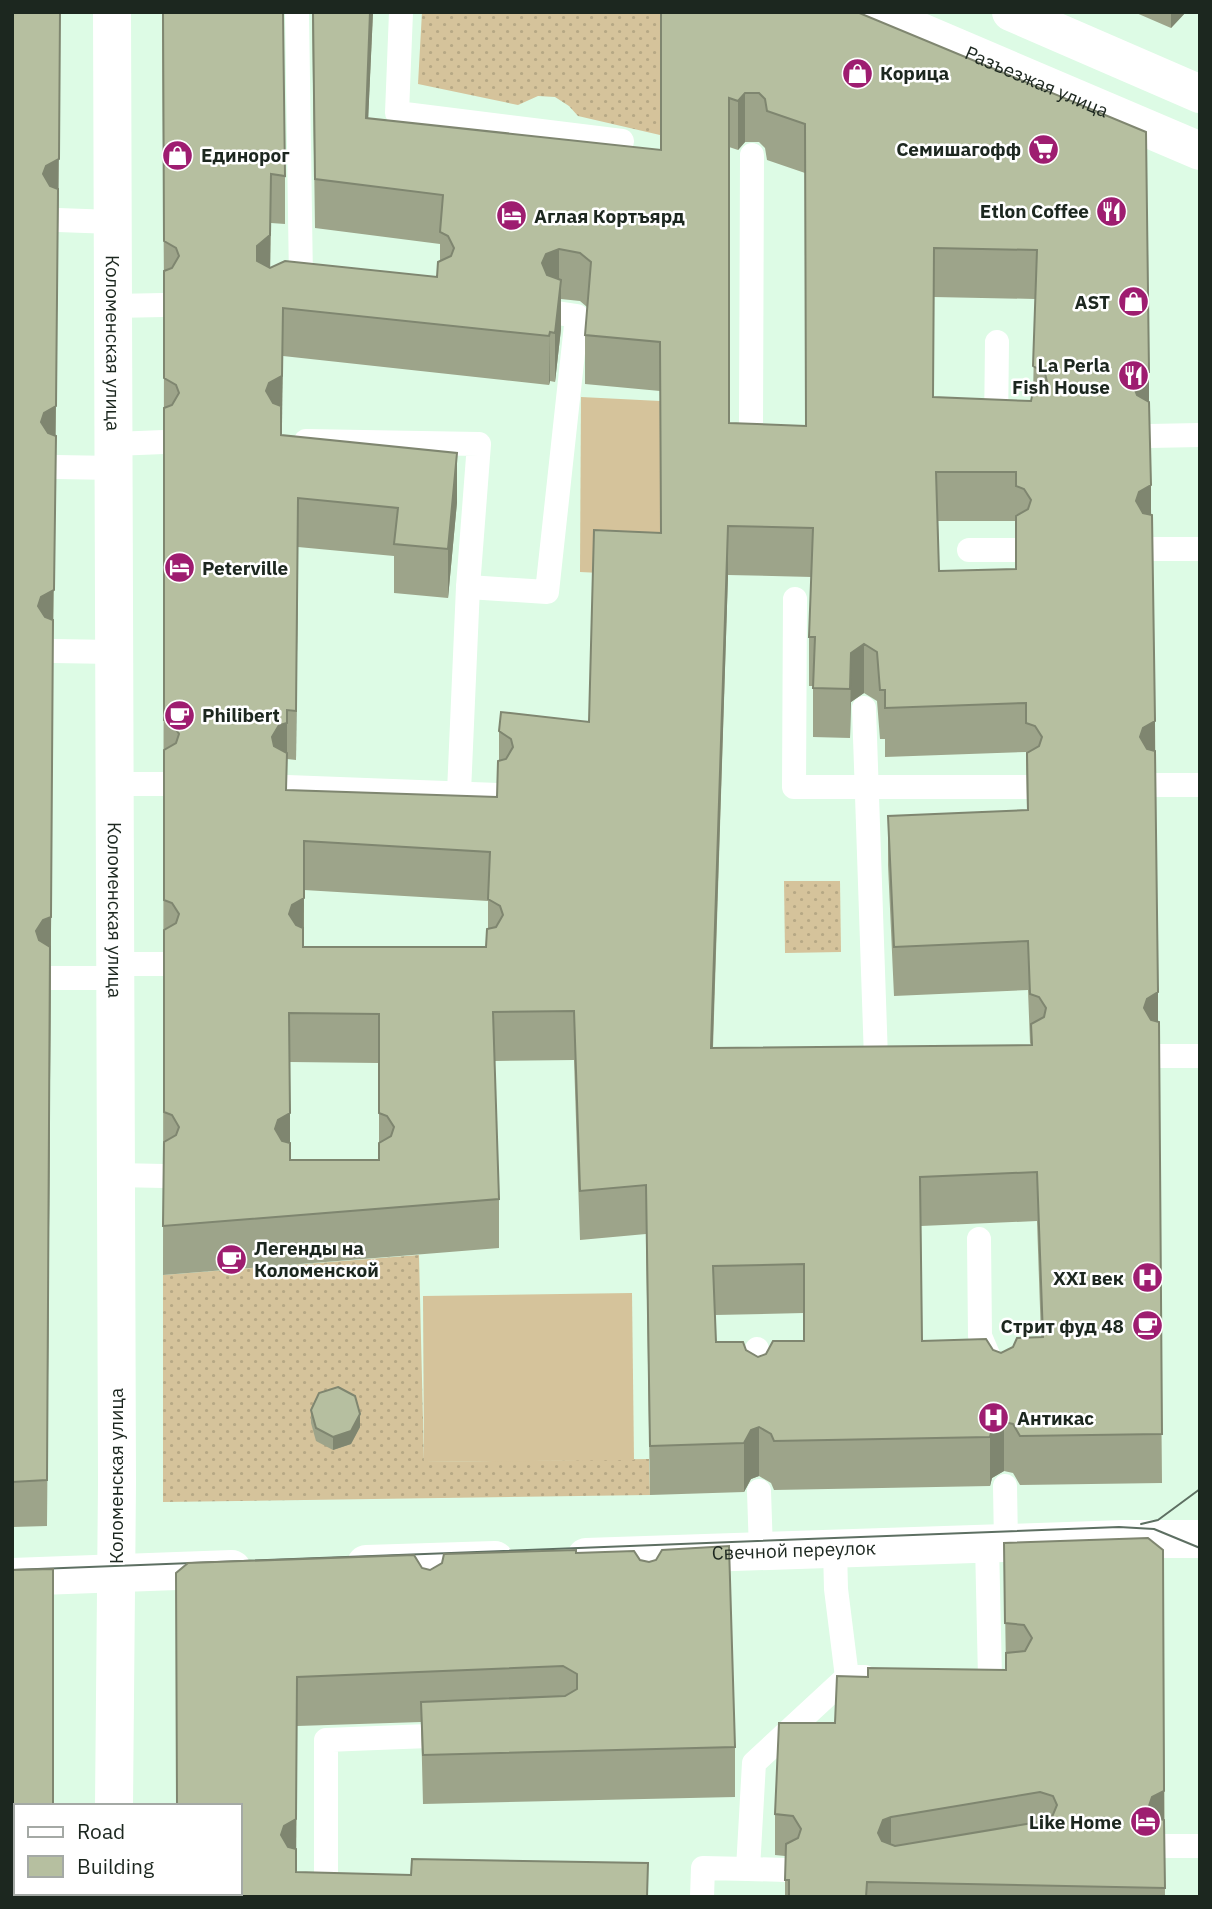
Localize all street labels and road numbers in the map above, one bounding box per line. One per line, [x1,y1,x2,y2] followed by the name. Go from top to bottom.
[961,40,1112,123] street label: Разъезжая улица
[101,255,125,431] street label: Коломенская улица
[103,822,127,998] street label: Коломенская улица
[104,1388,128,1564] street label: Коломенская улица
[711,1535,876,1565] street label: Свечной переулок

